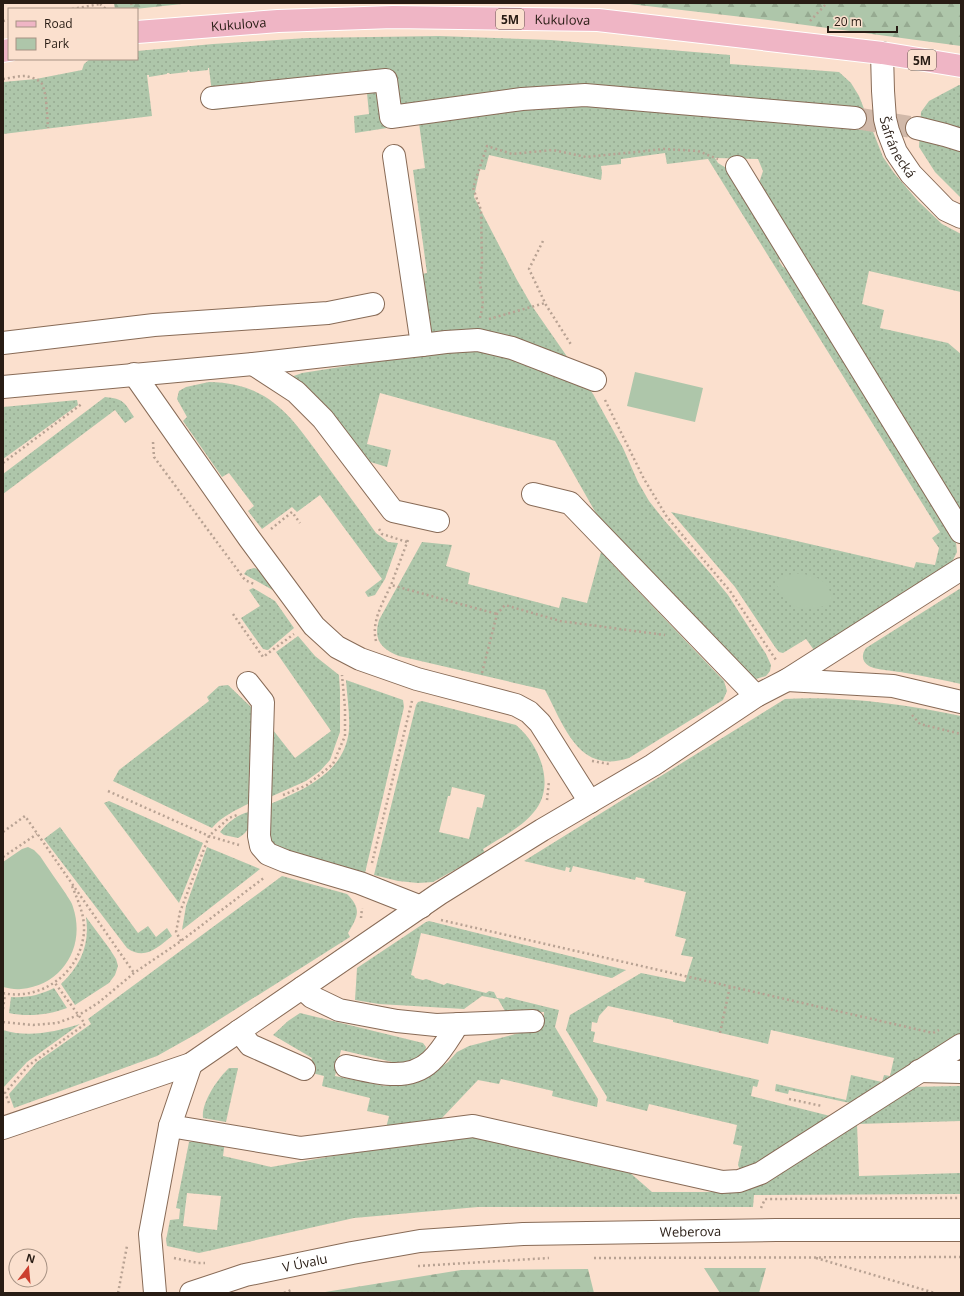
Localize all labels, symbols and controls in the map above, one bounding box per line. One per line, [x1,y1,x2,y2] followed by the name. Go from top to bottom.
[8,8,138,60] legend
[828,8,897,34] scale bar
[496,9,524,29] road number: 5M
[535,10,590,29] street label: Kukulova
[210,13,267,35] street label: Kukulova
[834,13,862,30] text: 20 m
[44,15,73,32] text: Road
[44,35,70,52] text: Park
[908,50,936,70] road number: 5M
[876,114,920,181] street label: Šafránecká
[660,1222,721,1241] street label: Weberova
[8,1248,48,1288] north arrow
[25,1249,37,1266] text: N
[281,1249,329,1276] street label: V Úvalu

